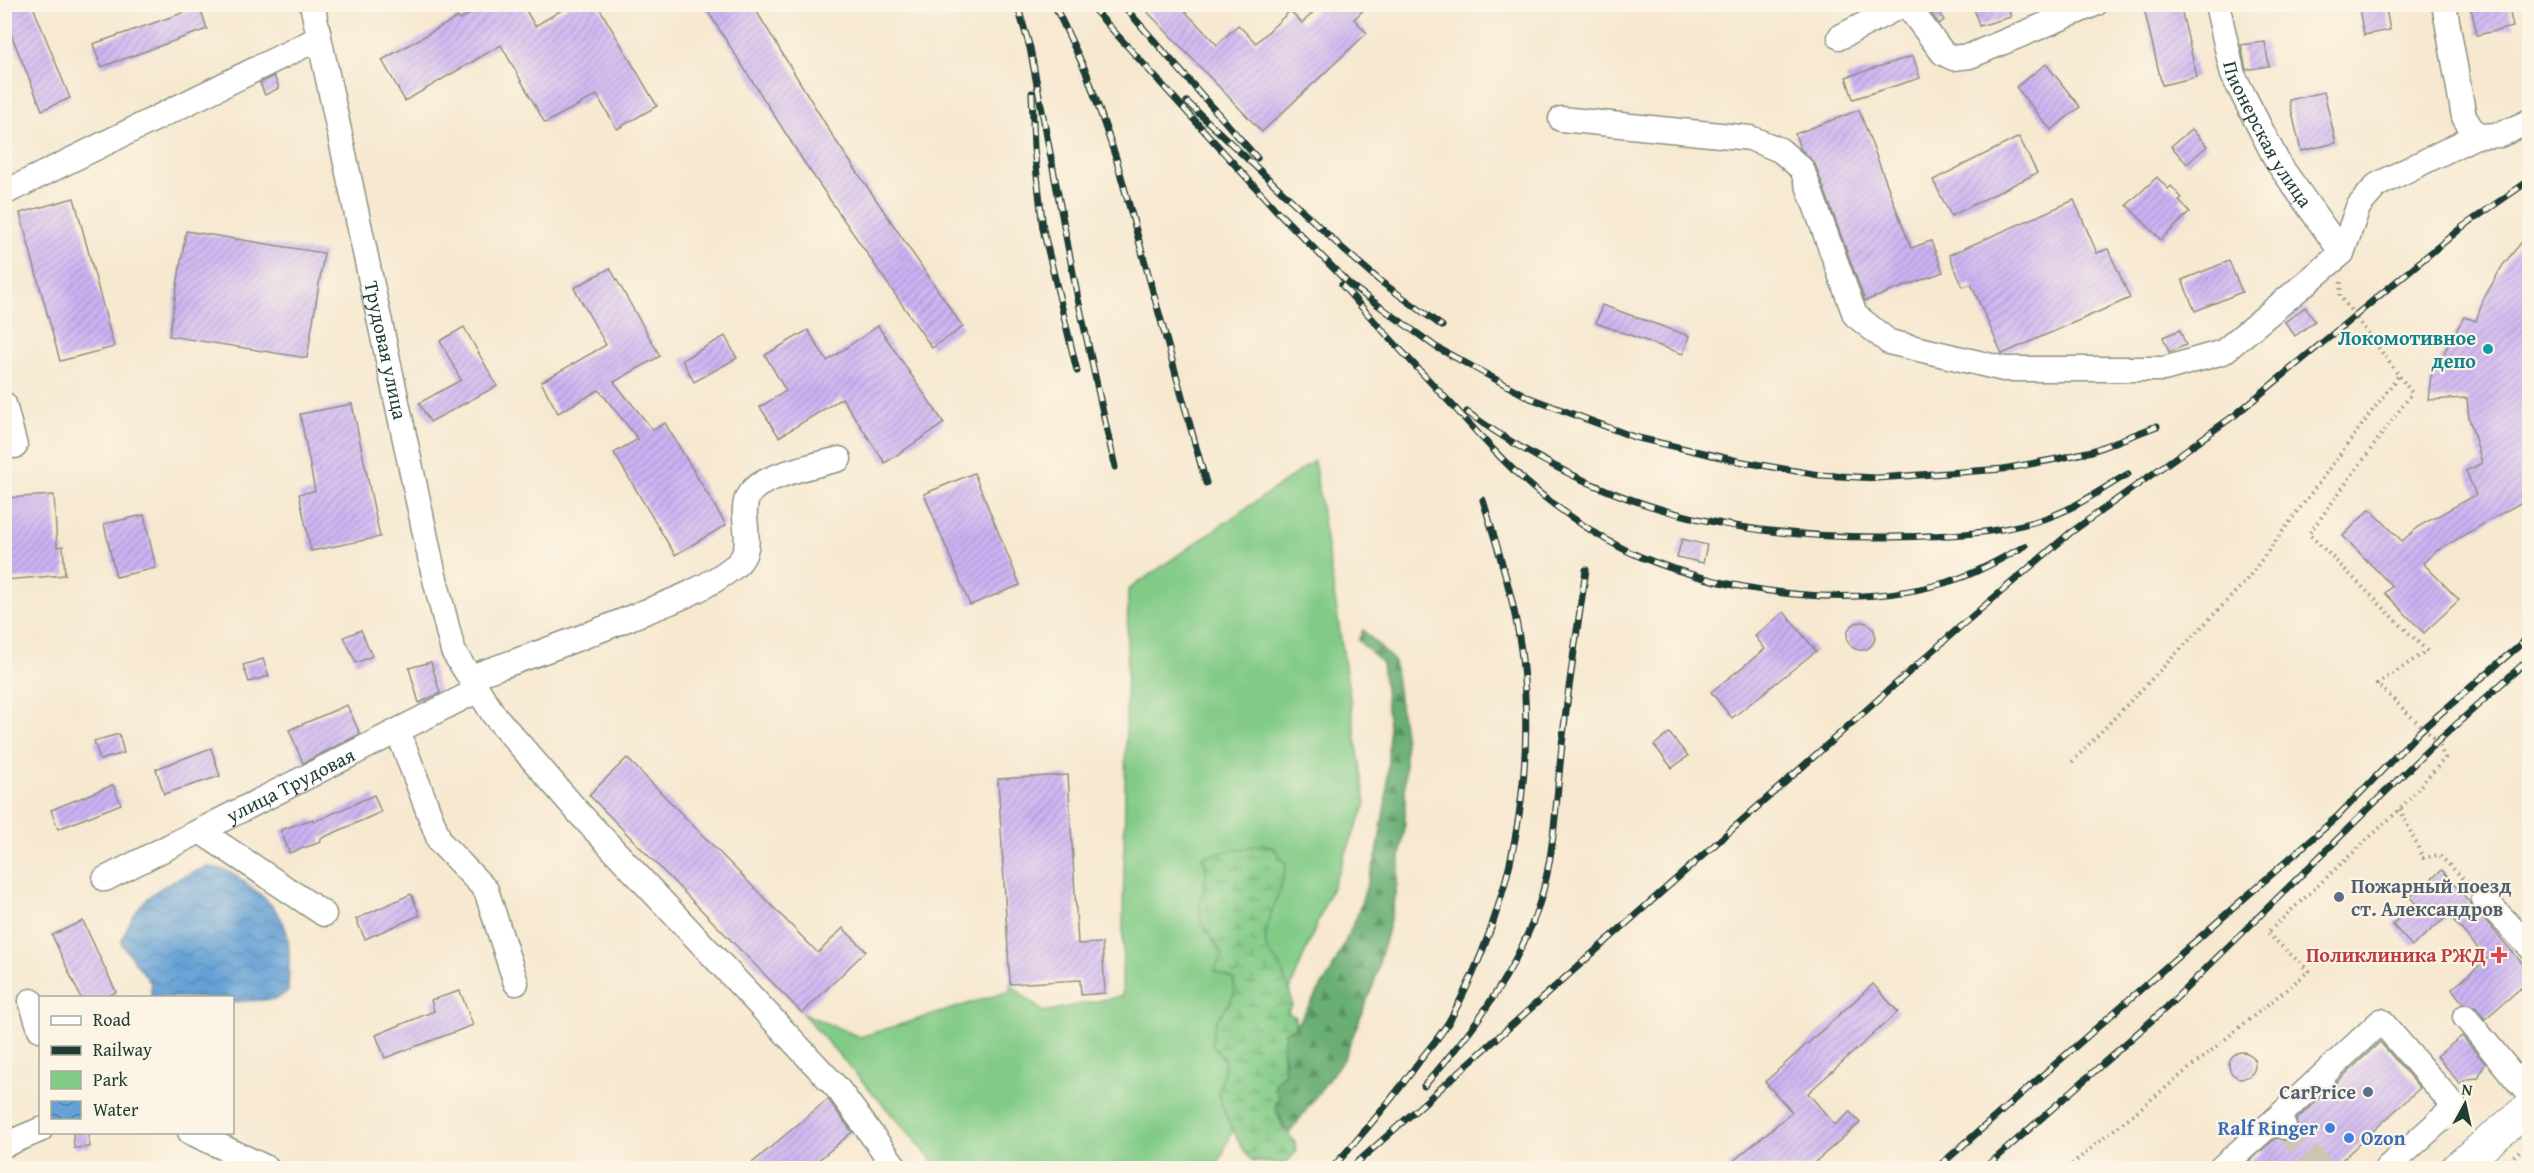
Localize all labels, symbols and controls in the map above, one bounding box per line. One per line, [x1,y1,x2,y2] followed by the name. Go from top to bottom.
[2216,58,2320,213] street label: Пионерская улица
[357,278,415,423] street label: Трудовая улица
[2338,323,2476,375] place label: Локомотивное депо
[2481,342,2495,356] marker: Локомотивное депо
[220,740,360,830] street label: улица Трудовая
[2351,871,2511,923] place label: Пожарный поезд ст. Александров
[2332,890,2346,904] marker: Пожарный поезд ст. Александров
[2306,940,2486,969] place label: Поликлиника РЖД
[2490,946,2508,964] marker: Поликлиника РЖД
[39,996,234,1134] legend
[93,1006,131,1033] text: Road
[93,1036,152,1063] text: Railway
[93,1066,129,1093] text: Park
[2435,1074,2495,1134] north arrow
[2279,1077,2356,1106] place label: CarPrice
[2460,1077,2474,1102] text: N
[2361,1085,2375,1099] marker: CarPrice
[93,1096,139,1123] text: Water
[2218,1113,2318,1142] place label: Ralf Ringer
[2323,1121,2337,1135] marker: Ralf Ringer
[2361,1123,2406,1152] place label: Ozon
[2342,1131,2356,1145] marker: Ozon

